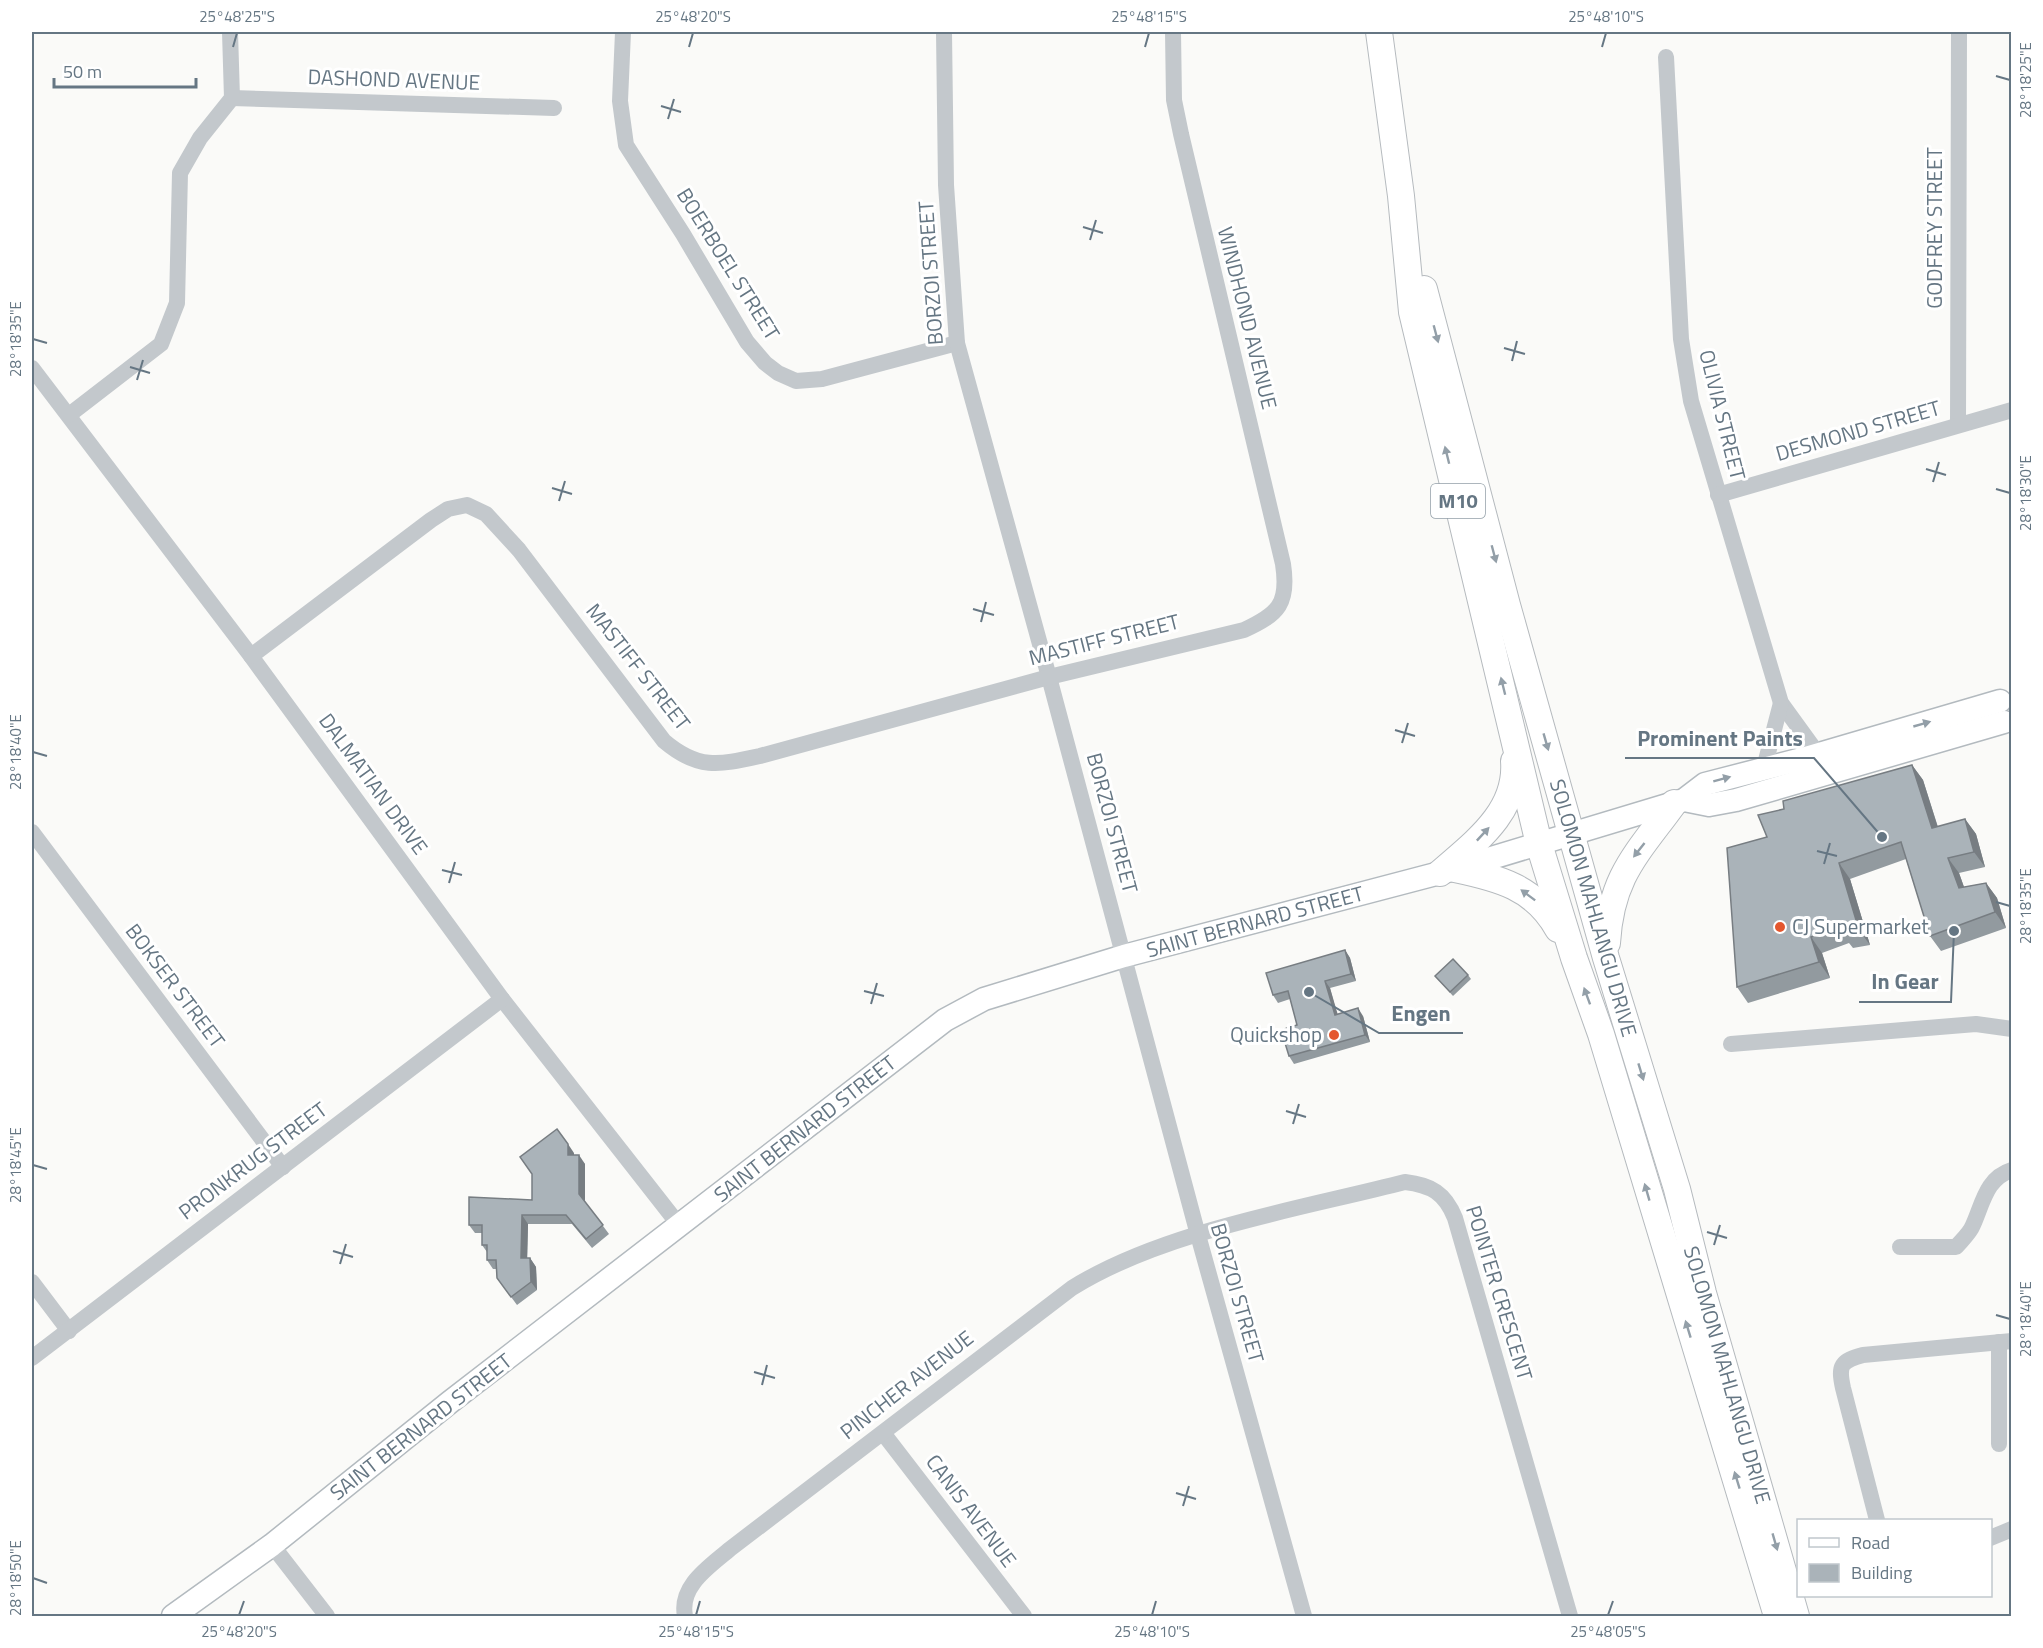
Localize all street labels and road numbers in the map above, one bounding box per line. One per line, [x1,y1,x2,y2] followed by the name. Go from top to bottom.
[307,60,481,98] street label: DASHOND AVENUE
[1918,147,1950,309] street label: GODFREY STREET
[669,181,789,346] street label: BOERBOEL STREET
[909,200,951,346] street label: BORZOI STREET
[1210,223,1286,412] street label: WINDHOND AVENUE
[1691,346,1755,483] street label: OLIVIA STREET
[1772,391,1944,469] street label: DESMOND STREET
[1431,484,1485,518] road number: M10
[579,596,699,737] street label: MASTIFF STREET
[1025,605,1182,673] street label: MASTIFF STREET
[311,706,436,861] street label: DALMATIAN DRIVE
[1079,749,1147,897] street label: BORZOI STREET
[1542,775,1646,1040] street label: SOLOMON MAHLANGU DRIVE
[1143,877,1367,965] street label: SAINT BERNARD STREET
[118,916,233,1055] street label: BOKSER STREET
[706,1047,902,1210] street label: SAINT BERNARD STREET
[171,1094,334,1227] street label: PRONKRUG STREET
[1458,1201,1542,1384] street label: POINTER CRESCENT
[1203,1219,1273,1366] street label: BORZOI STREET
[1676,1242,1780,1507] street label: SOLOMON MAHLANGU DRIVE
[833,1322,980,1447] street label: PINCHER AVENUE
[322,1345,518,1508] street label: SAINT BERNARD STREET
[919,1447,1025,1574] street label: CANIS AVENUE

